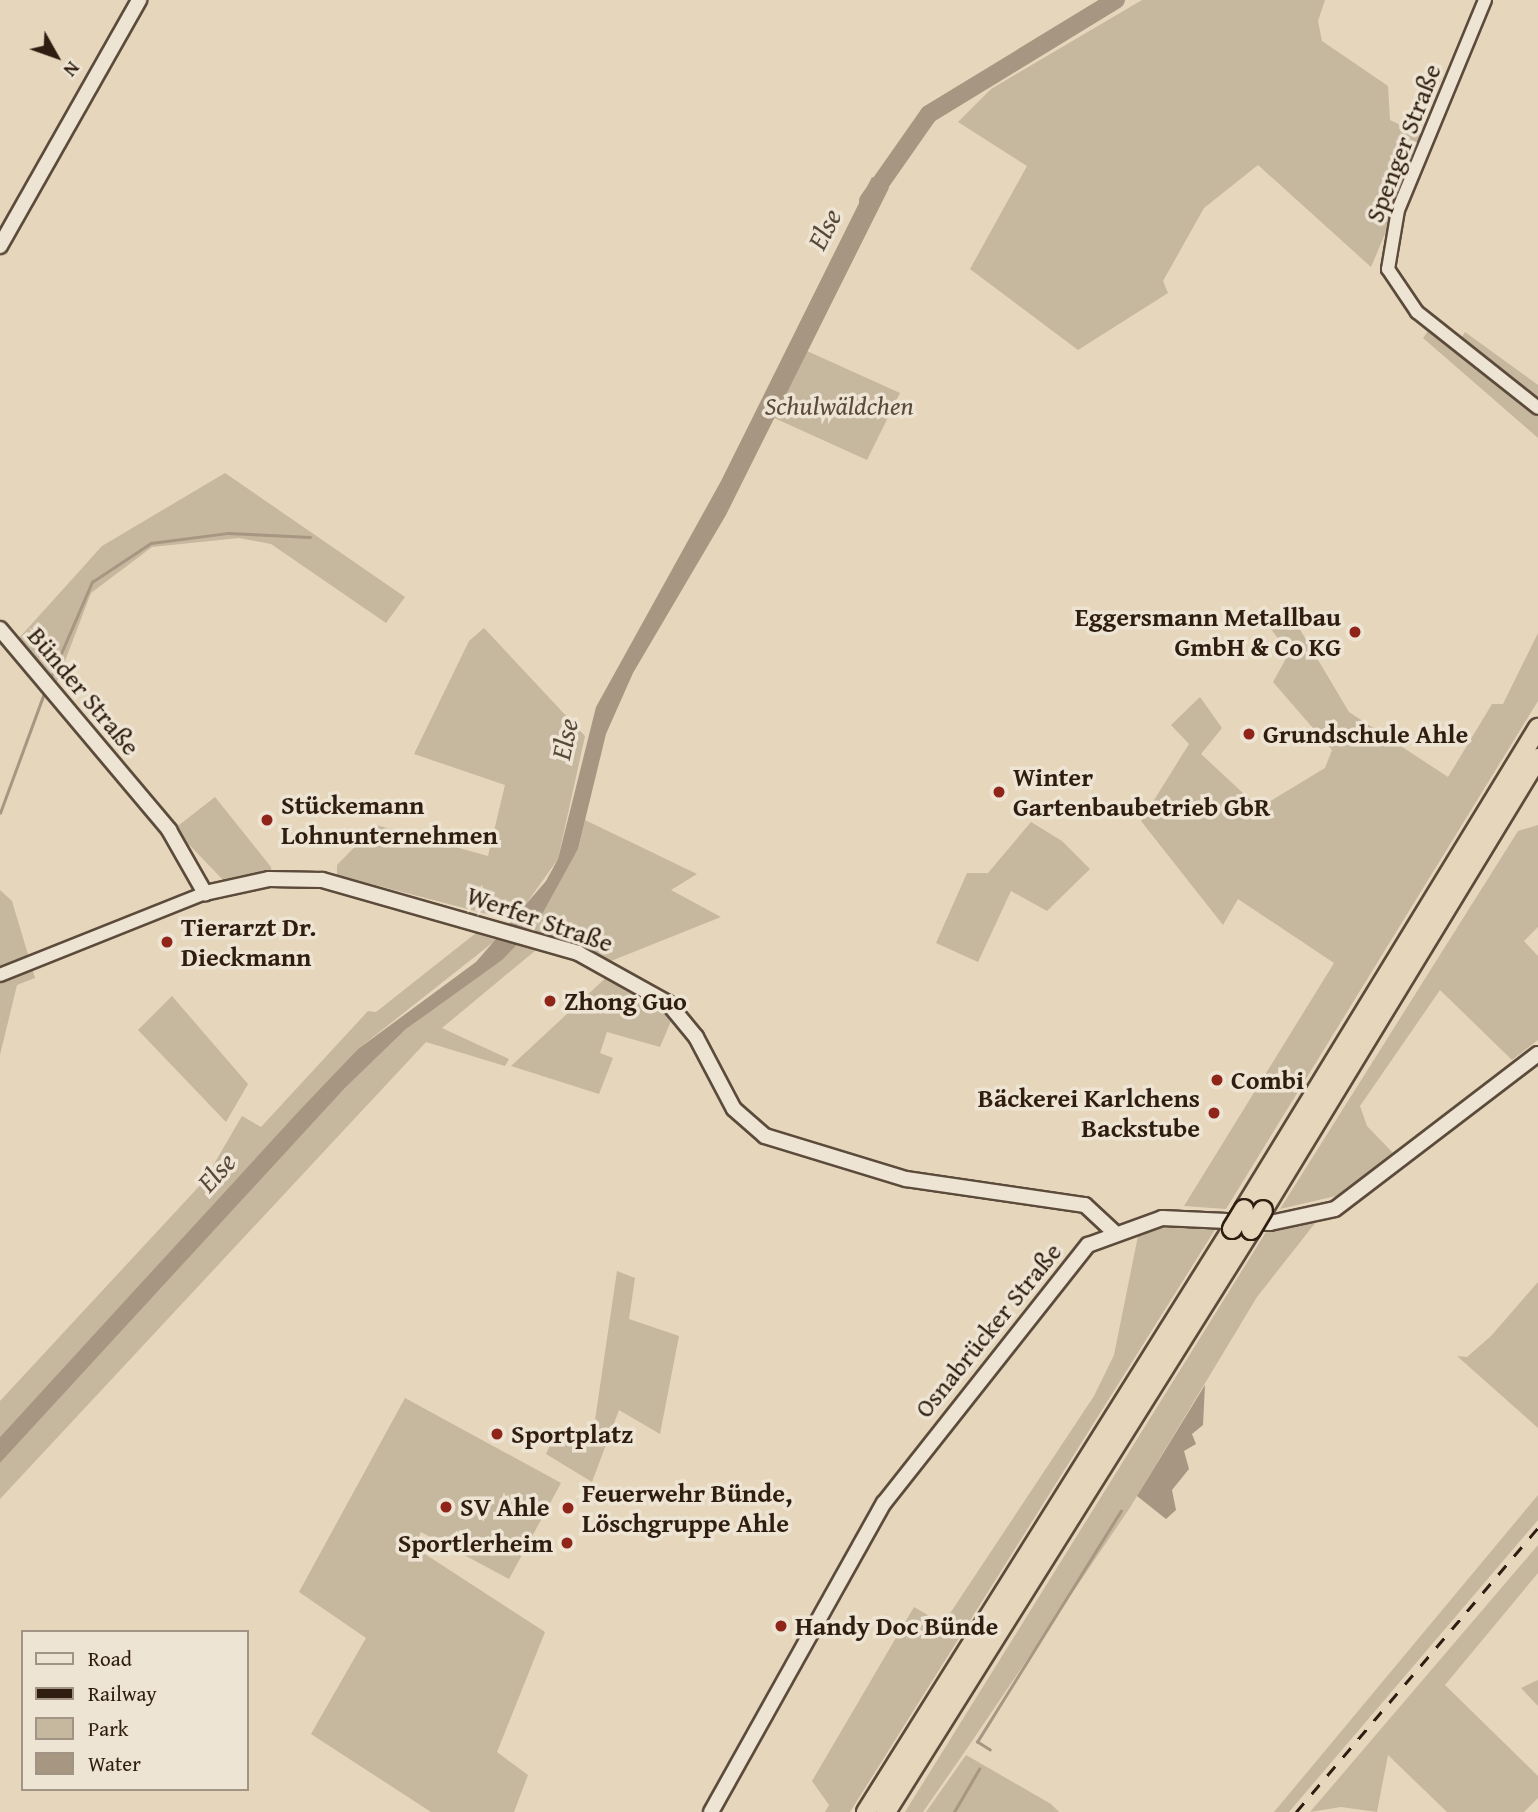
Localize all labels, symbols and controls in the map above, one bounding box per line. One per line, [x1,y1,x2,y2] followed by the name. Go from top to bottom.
[21,21,91,91] north arrow
[57,56,87,83] text: N
[1358,59,1448,227] street label: Spenger Straße
[800,203,848,255] water label: Else
[764,390,914,422] park label: Schulwäldchen
[1075,601,1341,662] place label: Eggersmann Metallbau GmbH & Co KG
[21,620,147,762] street label: Bünder Straße
[1347,624,1363,640] marker: Eggersmann Metallbau GmbH & Co KG
[543,715,585,763] water label: Else
[1263,718,1468,750] place label: Grundschule Ahle
[1241,726,1257,742] marker: Grundschule Ahle
[1013,761,1270,822] place label: Winter Gartenbaubetrieb GbR
[991,784,1007,800] marker: Winter Gartenbaubetrieb GbR
[281,789,498,850] place label: Stückemann Lohnunternehmen
[259,812,275,828] marker: Stückemann Lohnunternehmen
[463,879,617,959] street label: Werfer Straße
[181,911,316,972] place label: Tierarzt Dr. Dieckmann
[159,934,175,950] marker: Tierarzt Dr. Dieckmann
[564,985,687,1017] place label: Zhong Guo
[542,993,558,1009] marker: Zhong Guo
[1231,1064,1304,1096] place label: Combi
[1209,1072,1225,1088] marker: Combi
[978,1082,1200,1144] place label: Bäckerei Karlchens Backstube
[1206,1105,1222,1121] marker: Bäckerei Karlchens Backstube
[190,1145,242,1199] water label: Else
[908,1236,1068,1424] street label: Osnabrücker Straße
[511,1418,633,1450] place label: Sportplatz
[489,1426,505,1442] marker: Sportplatz
[582,1477,792,1538] place label: Feuerwehr Bünde, Löschgruppe Ahle
[460,1491,550,1523] place label: SV Ahle
[438,1499,454,1515] marker: SV Ahle
[560,1500,576,1516] marker: Feuerwehr Bünde, Löschgruppe Ahle
[398,1527,553,1559] place label: Sportlerheim
[559,1535,575,1551] marker: Sportlerheim
[795,1610,998,1642] place label: Handy Doc Bünde
[773,1618,789,1634] marker: Handy Doc Bünde
[21,1630,248,1791] legend
[88,1643,132,1674] text: Road
[88,1678,157,1709] text: Railway
[88,1713,129,1744] text: Park
[88,1748,141,1779] text: Water

